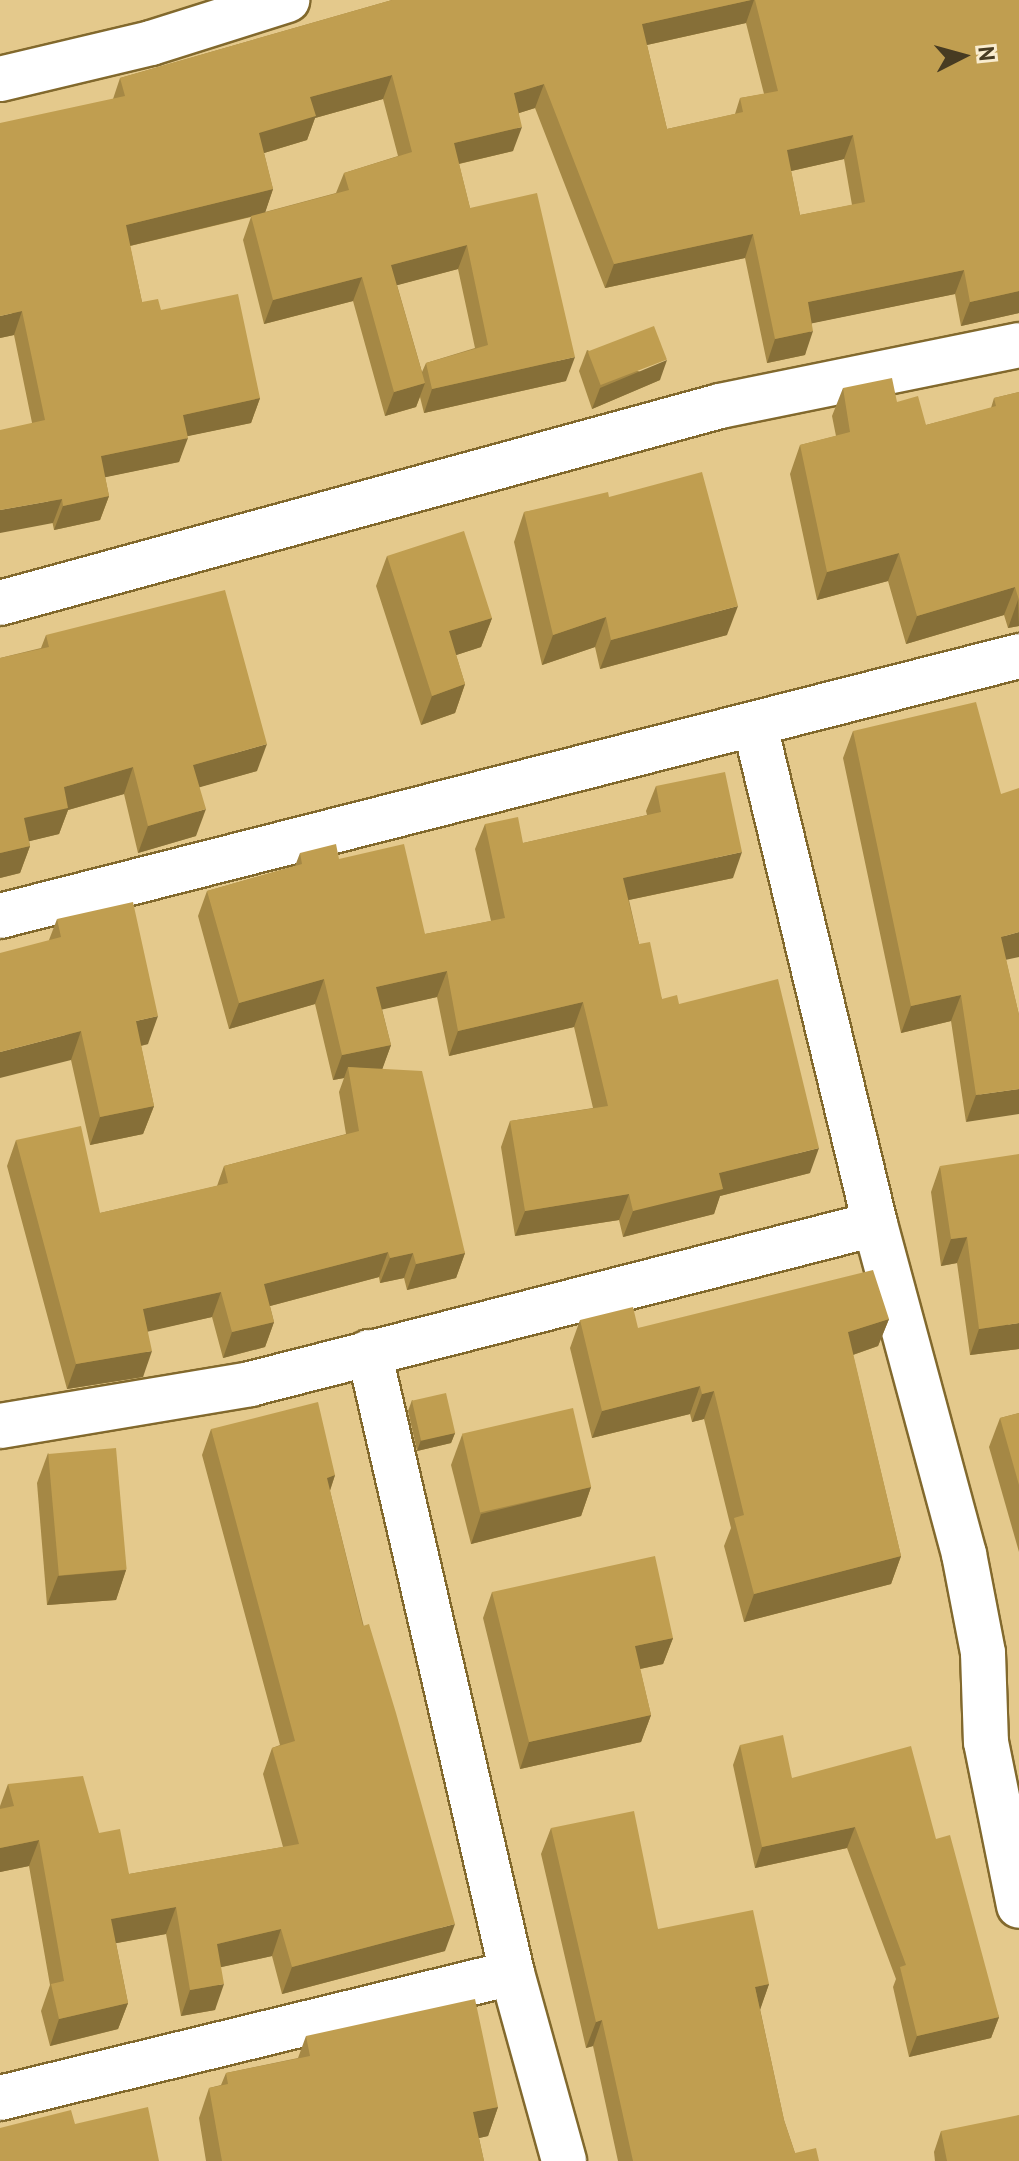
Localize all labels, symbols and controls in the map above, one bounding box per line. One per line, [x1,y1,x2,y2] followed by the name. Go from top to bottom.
[923,16,1003,96] north arrow
[972,45,1002,62] text: N

